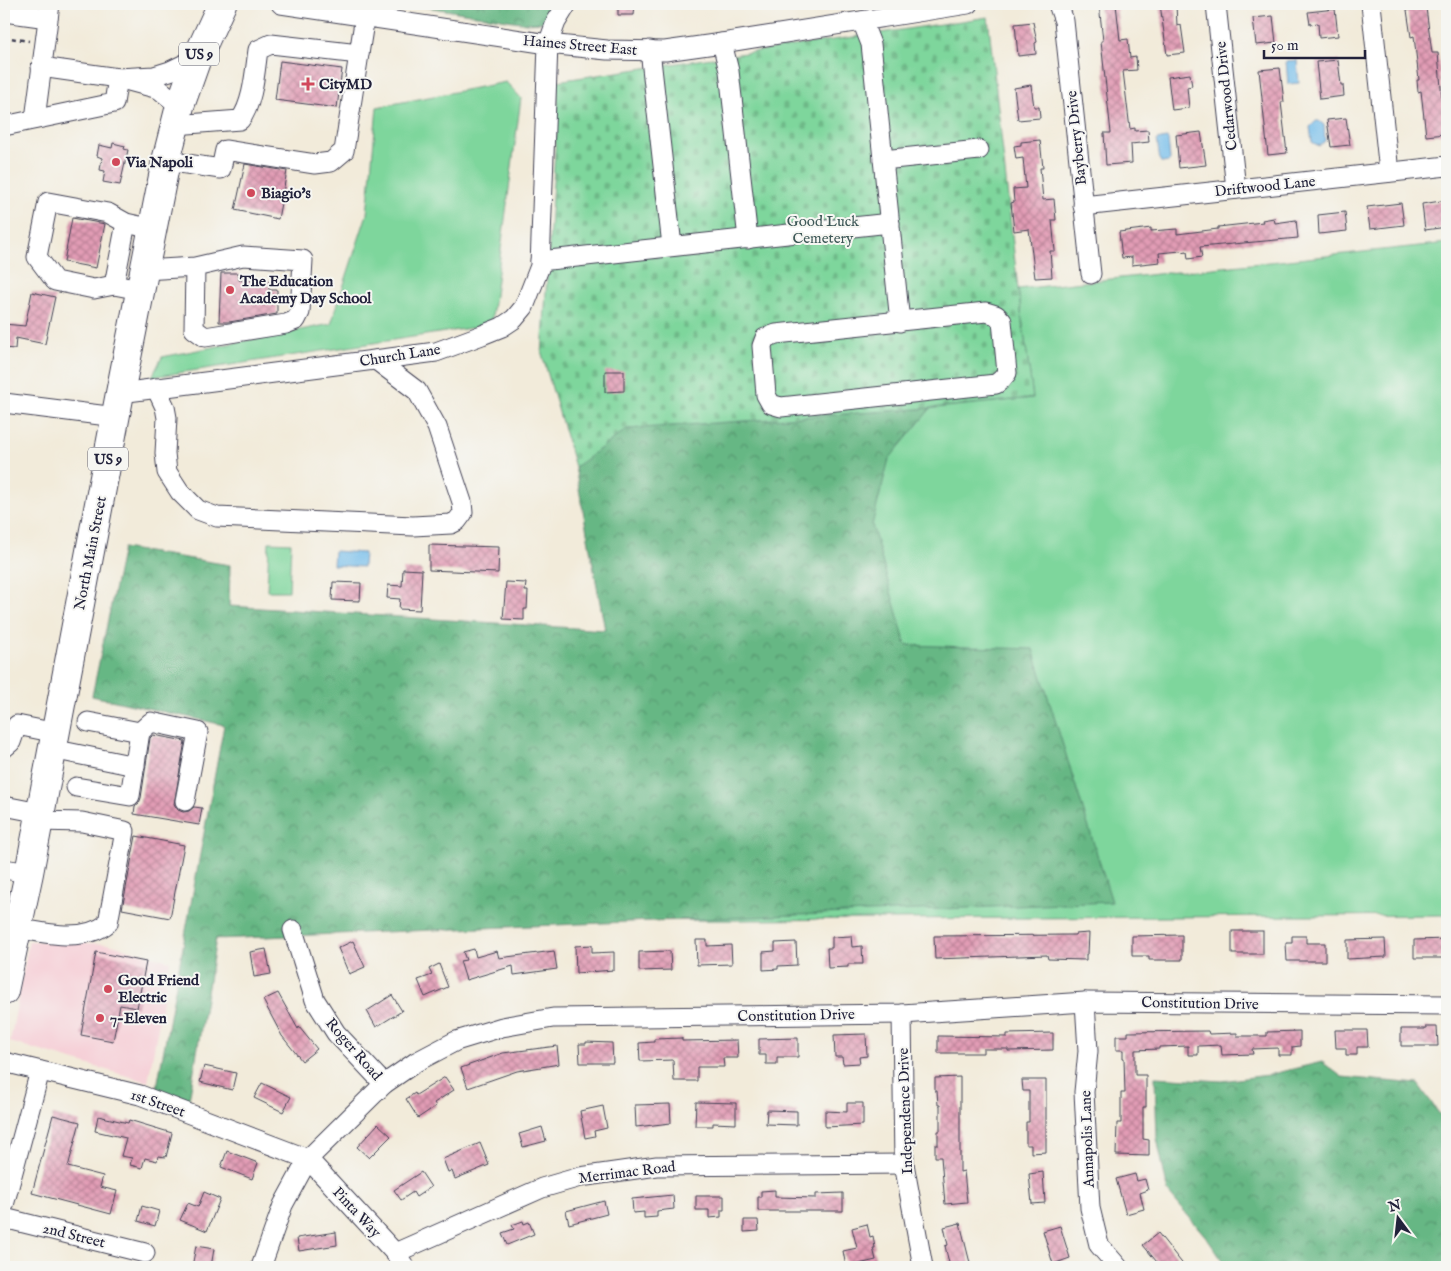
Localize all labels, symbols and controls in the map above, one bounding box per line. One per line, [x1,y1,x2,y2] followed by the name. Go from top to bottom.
[1264,28,1365,60] scale bar
[522,31,638,60] street label: Haines Street East
[1271,36,1299,55] text: 50 m
[1211,40,1242,152] street label: Cedarwood Drive
[179,42,219,66] road number: US 9
[319,75,372,94] place label: CityMD
[301,77,315,91] marker: CityMD
[1062,90,1091,186] street label: Bayberry Drive
[125,153,193,172] place label: Via Napoli
[110,156,122,168] marker: Via Napoli
[1214,172,1317,201] street label: Driftwood Lane
[261,184,312,203] place label: Biagio's
[245,187,257,199] marker: Biagio's
[787,212,860,248] park label: Good Luck Cemetery
[239,272,372,308] place label: The Education Academy Day School
[224,284,236,296] marker: The Education Academy Day School
[358,340,442,371] street label: Church Lane
[88,448,128,470] road number: US 9
[70,495,111,612] street label: North Main Street
[118,971,200,1007] place label: Good Friend Electric
[102,983,114,995] marker: Good Friend Electric
[1141,993,1259,1014] street label: Constitution Drive
[737,1005,855,1026] street label: Constitution Drive
[110,1009,167,1028] place label: 7-Eleven
[94,1012,106,1024] marker: 7-Eleven
[321,1014,387,1085] street label: Roger Road
[894,1047,917,1175] street label: Independence Drive
[128,1085,188,1122] street label: 1st Street
[1076,1090,1099,1189] street label: Annapolis Lane
[577,1157,678,1188] street label: Merrimac Road
[328,1183,385,1242] street label: Pinta Way
[1374,1194,1424,1244] north arrow
[1386,1196,1403,1217] text: N
[41,1219,107,1252] street label: 2nd Street

